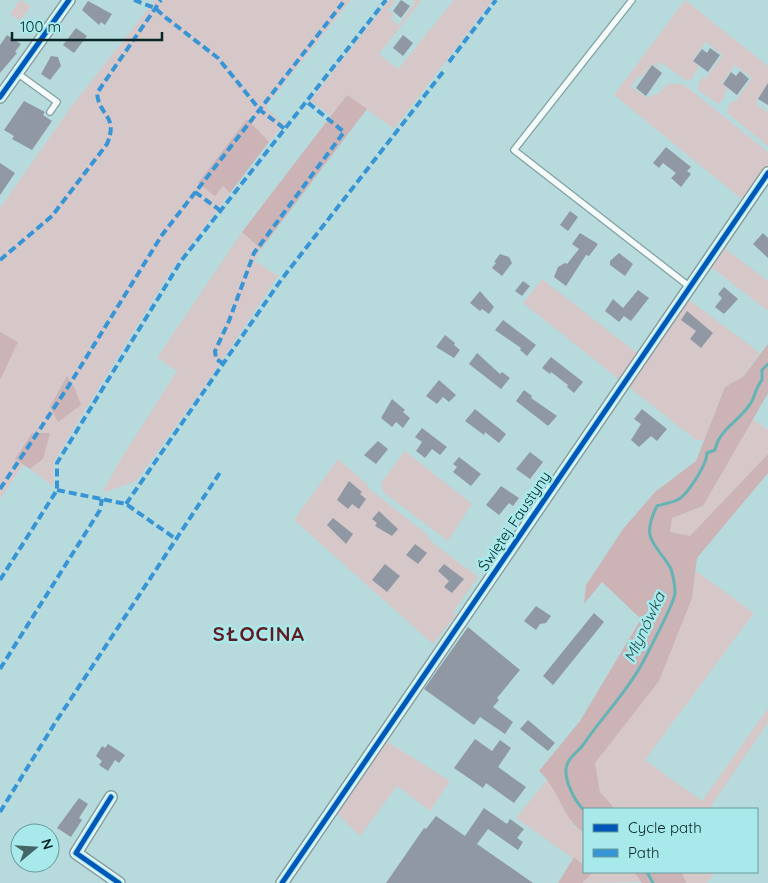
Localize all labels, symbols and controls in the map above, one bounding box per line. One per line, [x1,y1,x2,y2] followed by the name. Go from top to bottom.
[12,10,162,42] scale bar
[20,17,61,36] text: 100 m
[474,467,554,575] street label: Świętej Faustyny
[619,588,669,665] water label: Młynówka
[213,621,305,646] district label: SŁOCINA
[583,808,758,873] legend
[628,818,702,837] text: Cycle path
[10,823,60,873] north arrow
[37,836,58,852] text: N
[628,843,660,862] text: Path

